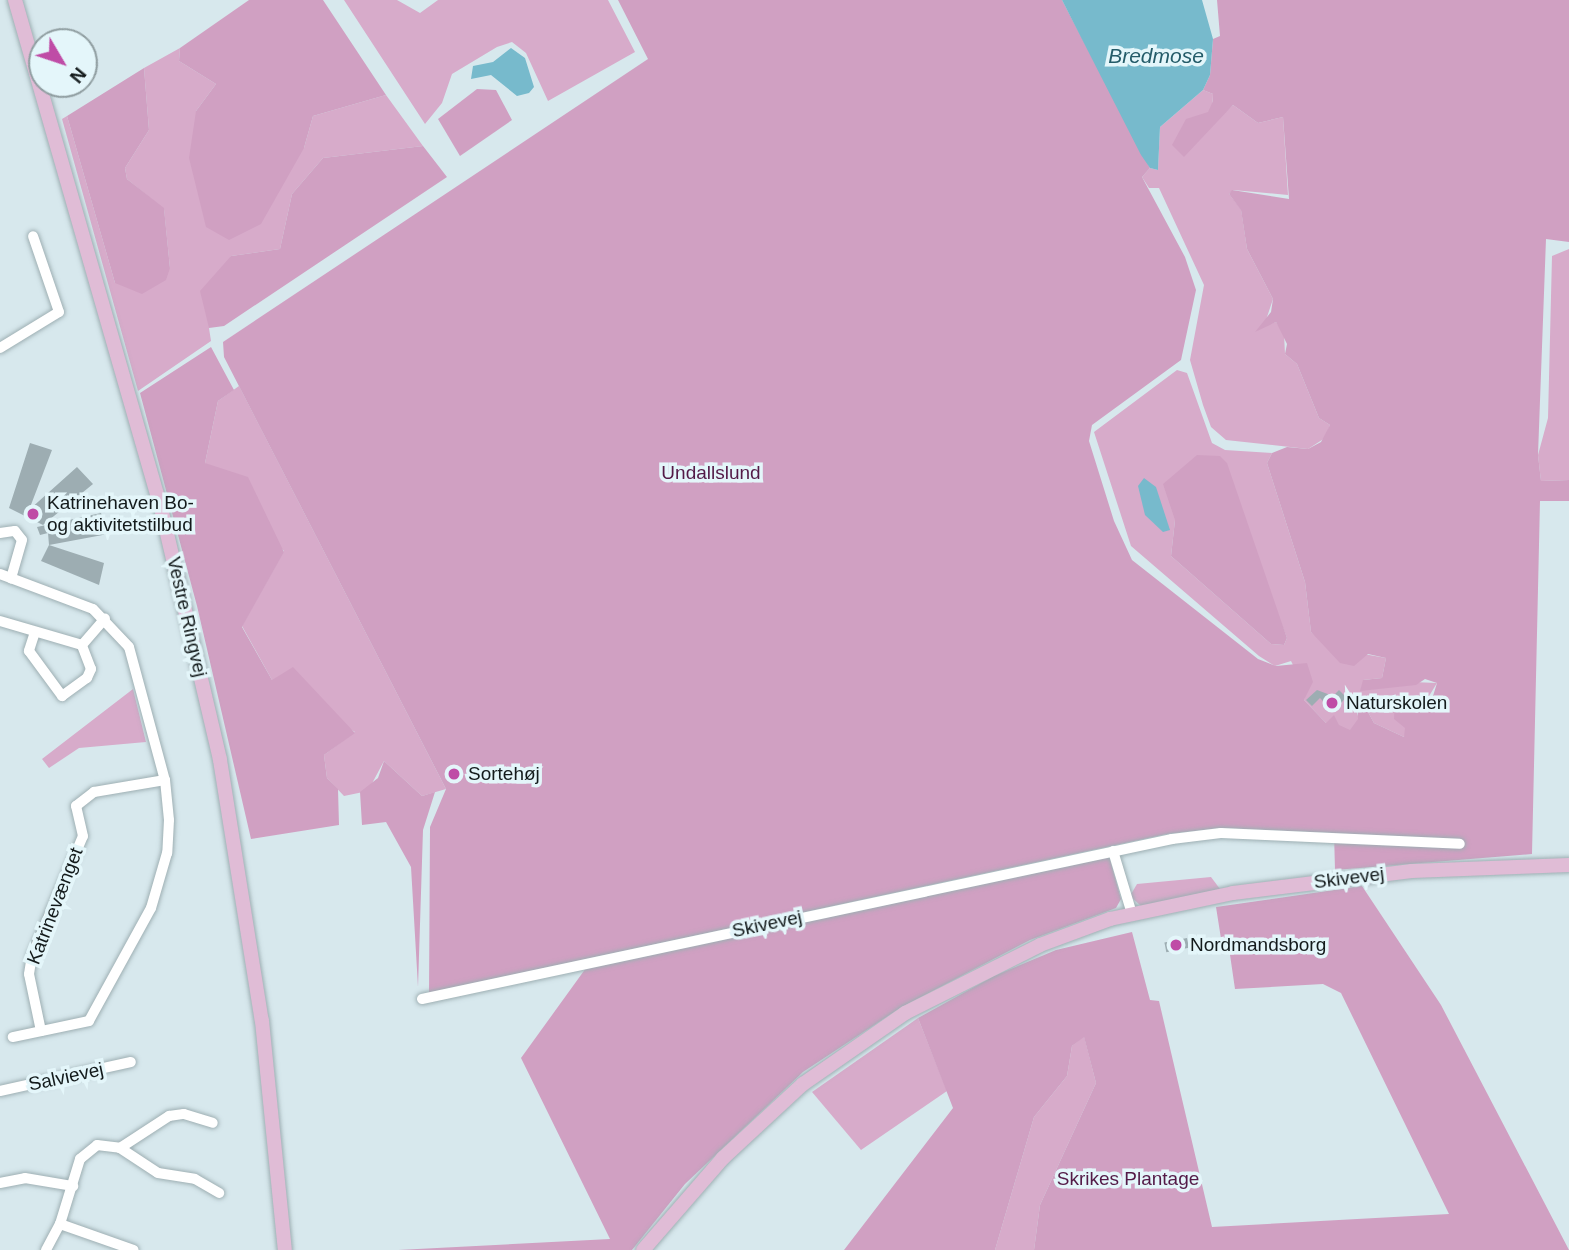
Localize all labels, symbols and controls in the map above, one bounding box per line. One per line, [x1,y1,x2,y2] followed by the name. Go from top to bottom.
[28,28,98,98] north arrow
[1108,43,1204,69] water label: Bredmose
[66,63,91,87] text: N
[661,462,761,484] park label: Undallslund
[47,492,194,536] place label: Katrinehaven Bo- og aktivitetstilbud
[25,506,41,522] marker: Katrinehaven Bo- og aktivitetstilbud
[162,555,212,679] street label: Vestre Ringvej
[1346,692,1447,714] place label: Naturskolen
[1324,695,1340,711] marker: Naturskolen
[468,763,540,785] place label: Sortehøj
[446,766,462,782] marker: Sortehøj
[22,844,88,968] street label: Katrinevænget
[1312,862,1386,894] street label: Skivevej
[730,905,804,943] street label: Skivevej
[1190,934,1326,956] place label: Nordmandsborg
[1168,937,1184,953] marker: Nordmandsborg
[26,1058,106,1096] street label: Salvievej
[1057,1168,1199,1190] park label: Skrikes Plantage

